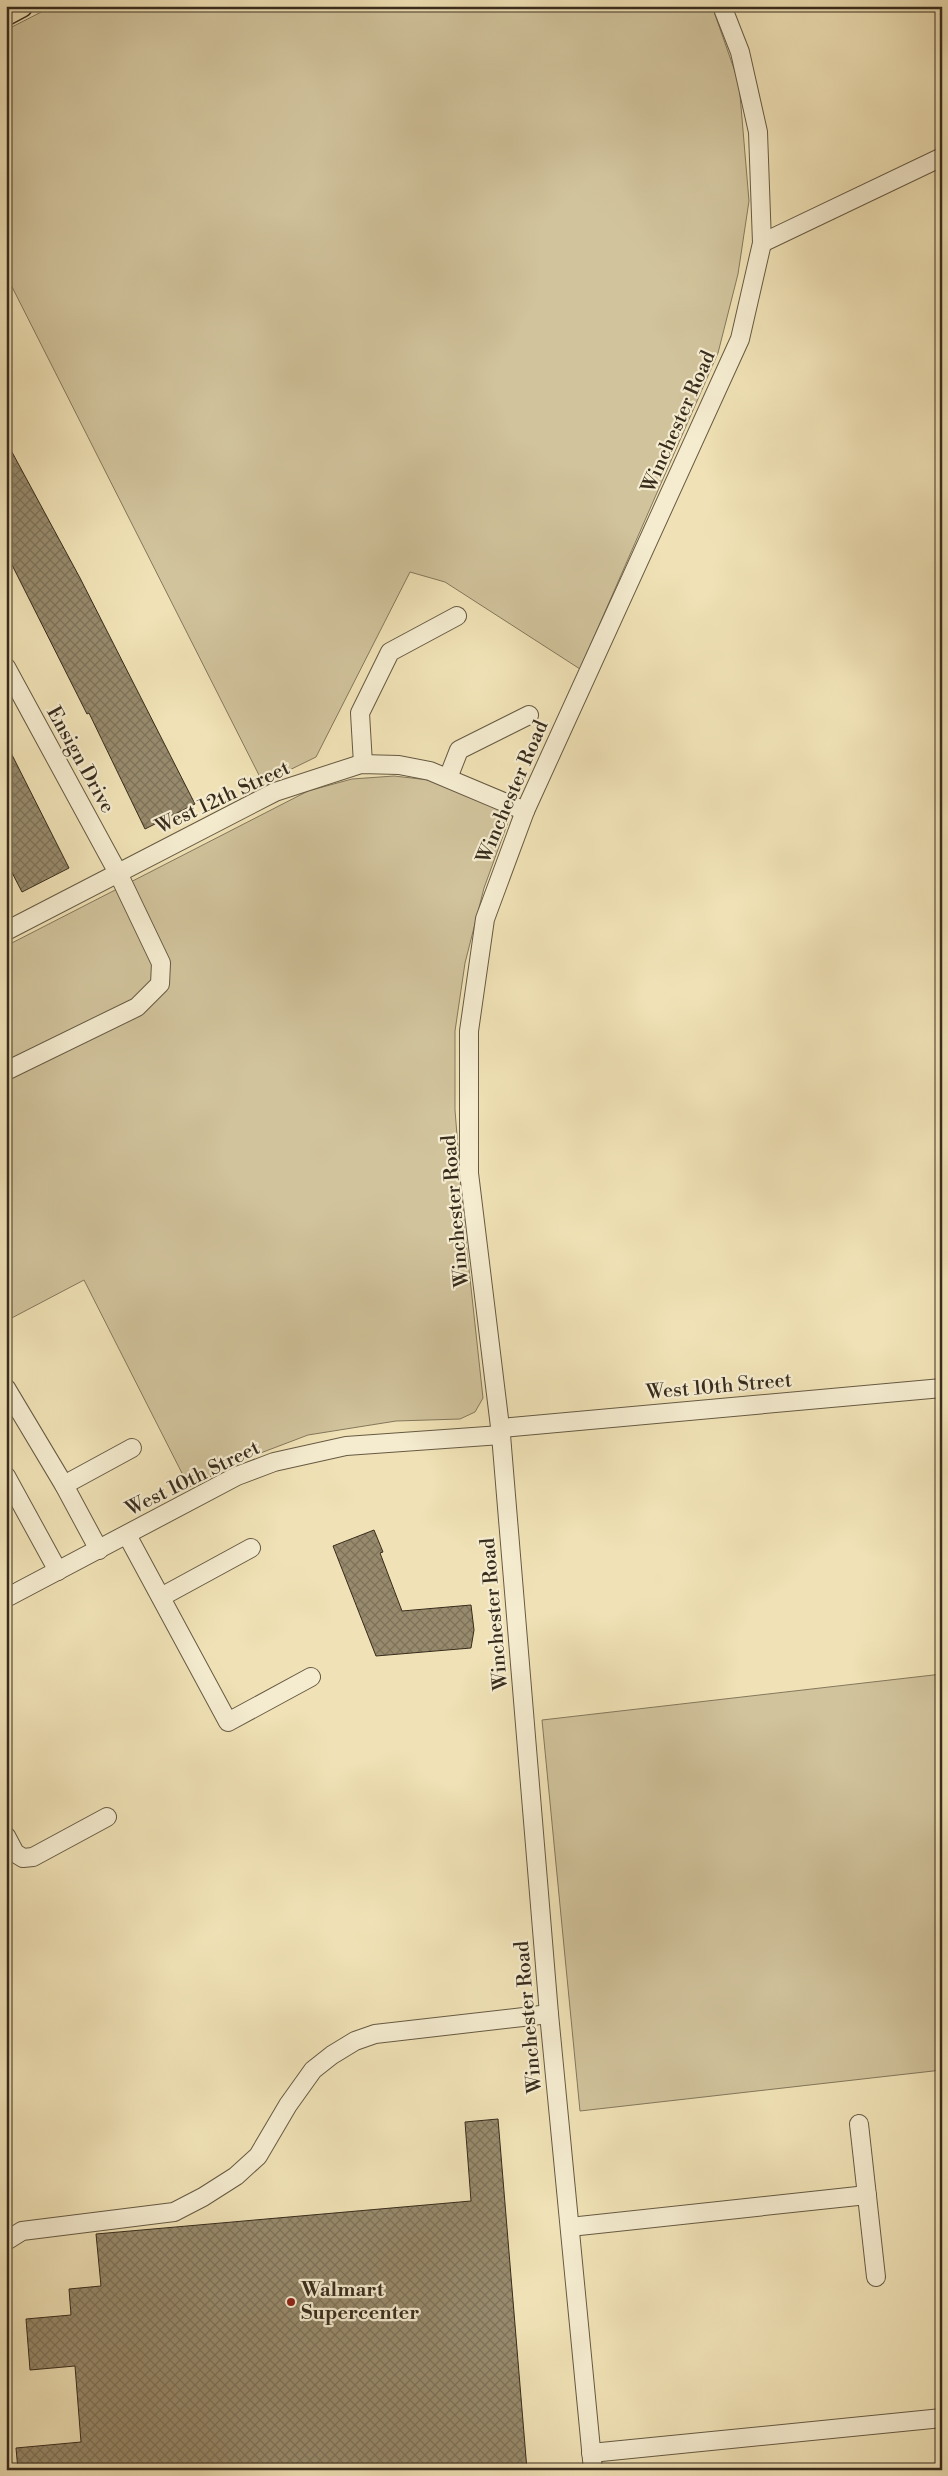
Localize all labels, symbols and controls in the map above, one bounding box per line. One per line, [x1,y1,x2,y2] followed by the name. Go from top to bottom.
[636,346,722,498] street label: Winchester Road
[40,702,120,818] street label: Ensign Drive
[471,716,555,868] street label: Winchester Road
[151,756,294,840] street label: West 12th Street
[437,1133,475,1289] street label: Winchester Road
[644,1368,793,1406] street label: West 10th Street
[121,1436,264,1523] street label: West 10th Street
[476,1536,514,1692] street label: Winchester Road
[510,1939,548,2095] street label: Winchester Road
[300,2278,419,2326] place label: Walmart Supercenter
[285,2296,297,2308] marker: Walmart Supercenter

